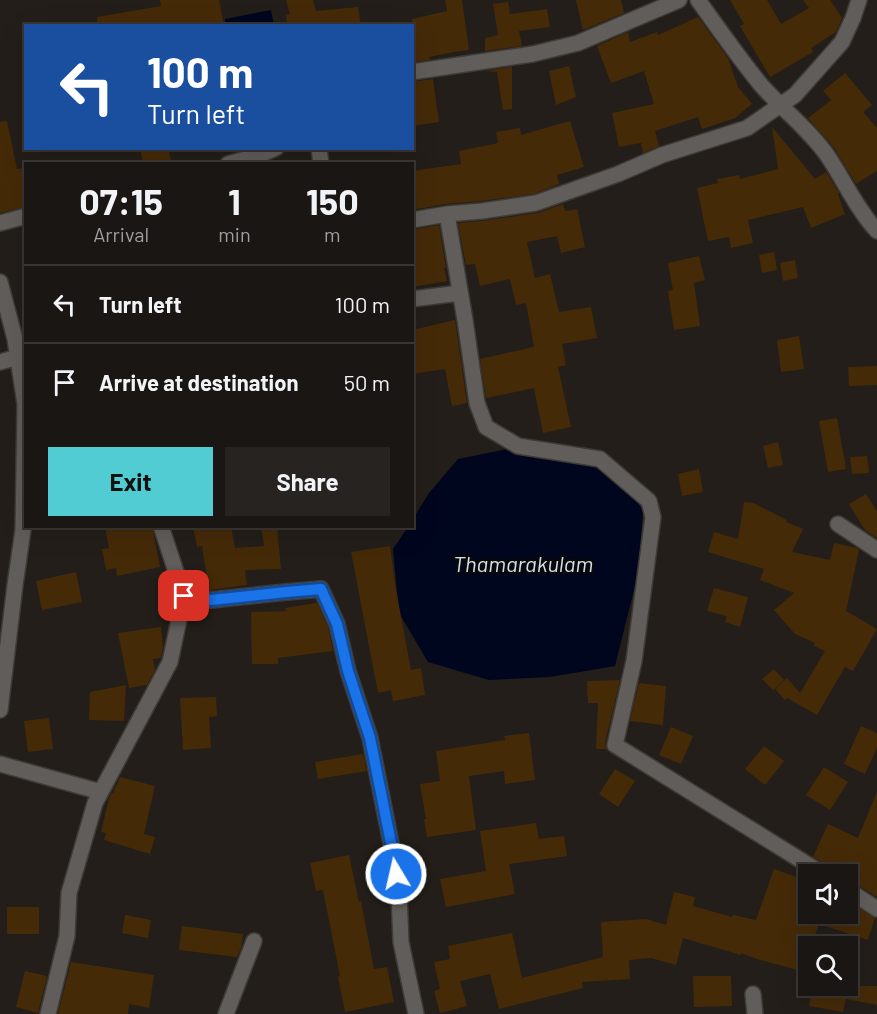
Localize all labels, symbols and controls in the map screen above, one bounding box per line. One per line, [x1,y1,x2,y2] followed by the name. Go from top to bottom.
[147,46,253,96] text: 100 m
[48,48,126,126] icon: left
[147,97,245,129] text: Turn left
[79,179,163,222] text: 07:15
[228,179,241,222] text: 1
[306,179,359,222] text: 150
[93,222,149,246] text: Arrival
[218,222,251,246] text: min
[324,222,341,246] text: m
[48,288,81,321] icon: left
[99,291,182,317] text: Turn left
[335,291,390,317] text: 100 m
[48,366,81,399] icon: arrive
[99,369,298,395] text: Arrive at destination
[344,369,390,395] text: 50 m
[48,447,213,516] button: Exit
[225,447,390,516] button: Share
[453,550,593,576] water label: Thamarakulam
[158,570,209,621] pin
[167,579,200,612] icon: arrive
[364,842,428,906] position arrow
[798,864,858,996] map controls
[798,864,858,924] button: sound
[798,936,858,996] button: search

